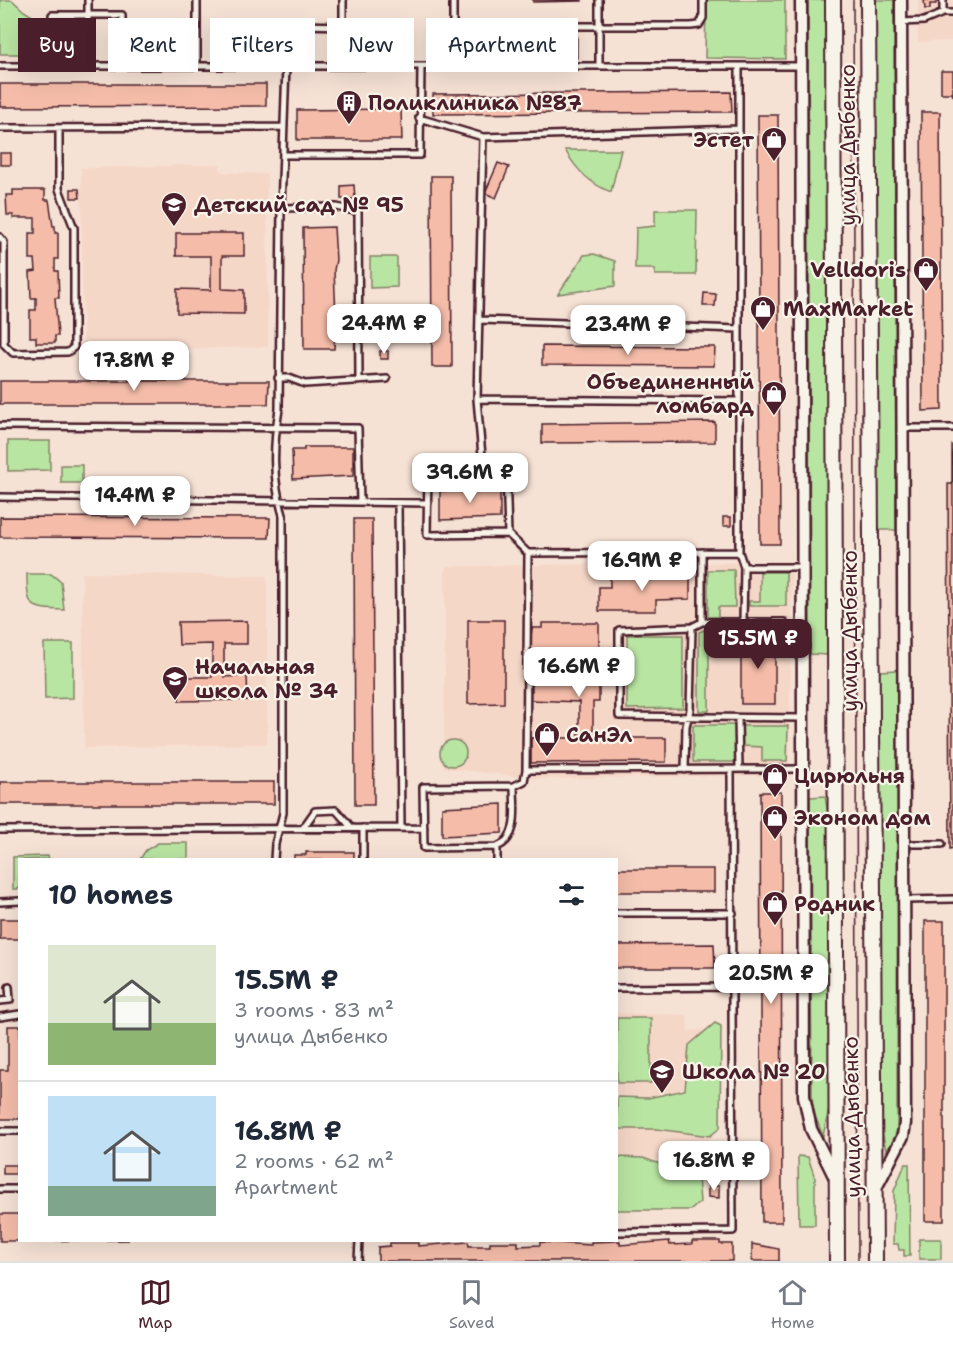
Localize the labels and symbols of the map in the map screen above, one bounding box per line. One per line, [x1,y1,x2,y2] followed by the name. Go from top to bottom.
[834,64,862,226] street label: улица Дыбенко
[334,88,364,126] building icon: Поликлиника №87
[368,89,582,117] place label: Поликлиника №87
[759,125,789,163] shop icon: Эстет
[694,126,754,154] place label: Эстет
[159,190,189,228] school or university icon: Детский сад № 95
[194,191,404,219] place label: Детский сад № 95
[911,255,941,293] shop icon: Velldoris
[810,256,906,284] place label: Velldoris
[748,294,778,332] shop icon: MaxMarket
[783,295,914,323] place label: MaxMarket
[329,304,439,355] pin: 24.4M ₽
[573,305,683,356] pin: 23.4M ₽
[79,341,189,392] pin: 17.8M ₽
[586,368,754,420] place label: Объединенный ломбард
[759,379,789,417] shop icon: Объединенный ломбард
[415,453,525,504] pin: 39.6M ₽
[80,476,190,527] pin: 14.4M ₽
[587,541,697,592] pin: 16.9M ₽
[836,550,864,712] street label: улица Дыбенко
[703,619,813,670] pin: 15.5M ₽
[524,647,634,698] pin: 16.6M ₽
[195,653,338,705] place label: Начальная школа № 34
[160,664,190,702] school or university icon: Начальная школа № 34
[532,720,562,758] shop icon: СанЭл
[566,721,632,749] place label: СанЭл
[760,761,790,799] shop icon: Цирюльня
[794,762,905,790] place label: Цирюльня
[760,803,790,841] shop icon: Эконом дом
[794,804,931,832] place label: Эконом дом
[760,889,790,927] shop icon: Родник
[794,890,875,918] place label: Родник
[716,954,826,1005] pin: 20.5M ₽
[837,1036,867,1198] street label: улица Дыбенко
[647,1057,677,1095] school or university icon: Школа № 20
[682,1058,826,1086] place label: Школа № 20
[659,1141,769,1192] pin: 16.8M ₽

